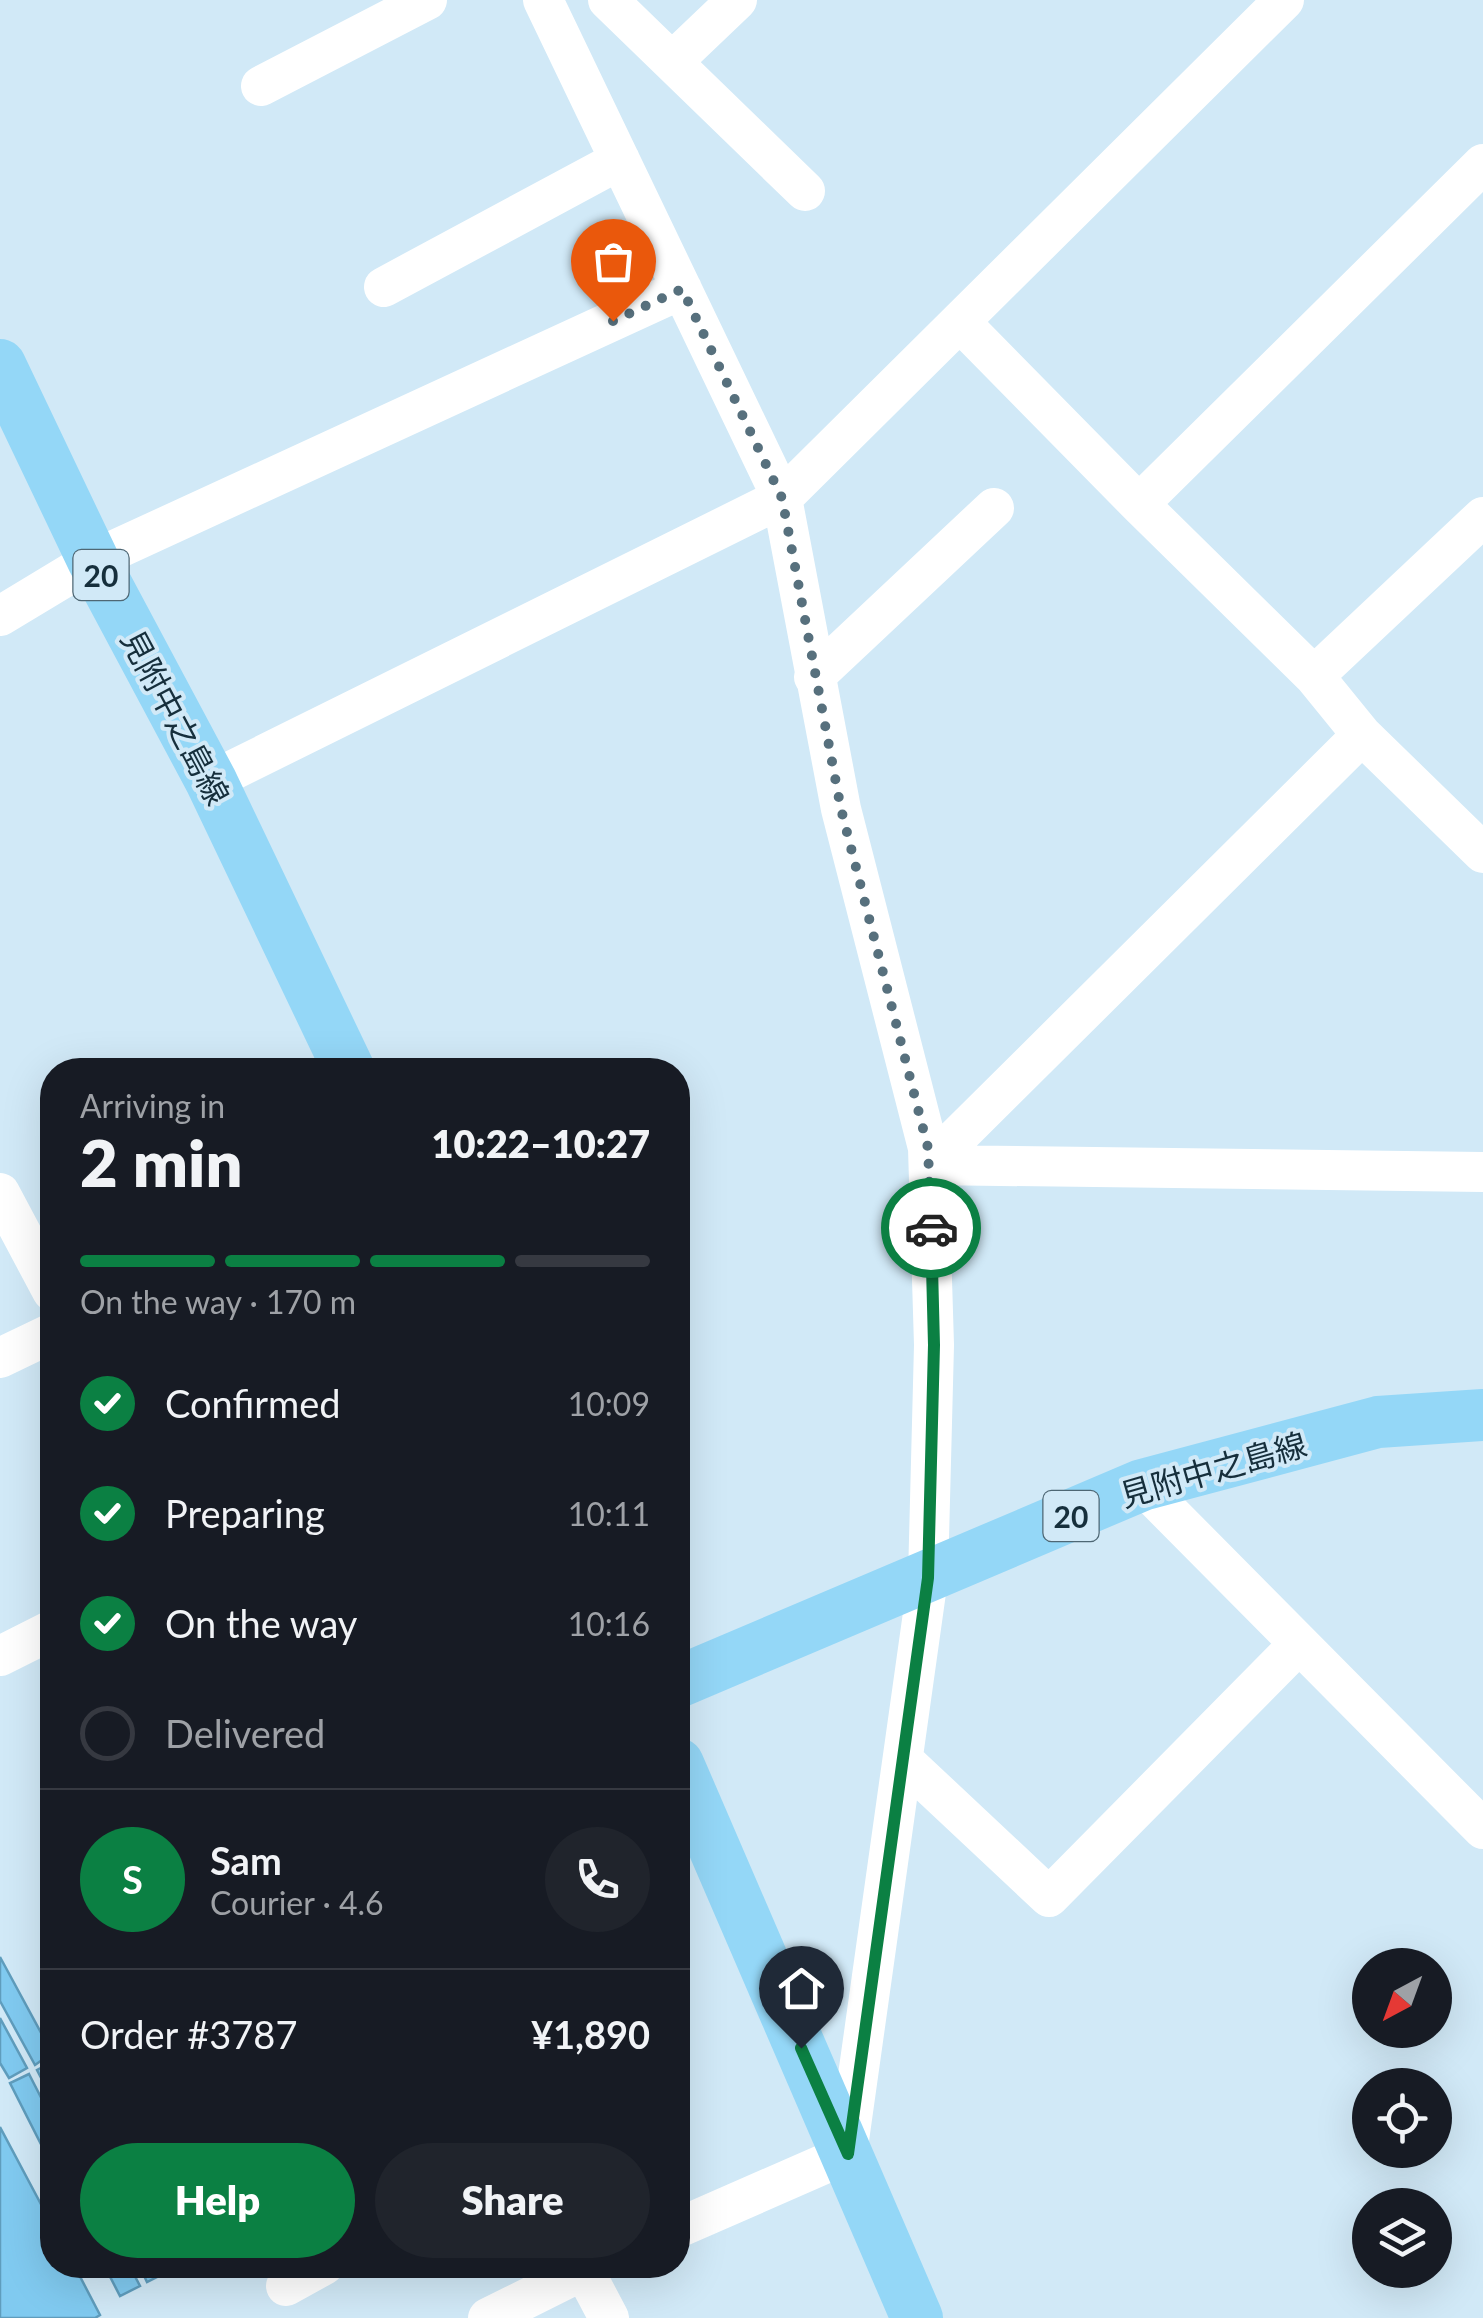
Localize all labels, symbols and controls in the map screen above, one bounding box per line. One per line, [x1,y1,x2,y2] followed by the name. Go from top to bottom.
[571,219,656,322] pin
[586,234,641,289] icon: bag
[74,550,128,600] road number: 20
[114,623,238,811] street label: 見附中之島線
[80,1086,225,1125] text: Arriving in
[431,1120,650,1166] text: 10:22–10:27
[80,1123,242,1201] text: 2 min
[881,1178,981,1278] courier
[904,1201,959,1256] icon: car
[80,1282,356,1321] text: On the way · 170 m
[80,1376,135,1431] icon: check
[165,1380,341,1426] text: Confirmed
[568,1384,650,1423] text: 10:09
[1115,1424,1311,1514] street label: 見附中之島線
[80,1486,135,1541] icon: check
[165,1490,325,1536] text: Preparing
[1044,1491,1098,1541] road number: 20
[568,1494,650,1533] text: 10:11
[80,1596,135,1651] icon: check
[165,1600,357,1646] text: On the way
[568,1604,650,1643] text: 10:16
[165,1710,325,1756] text: Delivered
[545,1827,650,1932] button: phone
[210,1837,282,1883] text: Sam
[122,1856,143,1902] text: S
[210,1883,384,1922] text: Courier · 4.6
[759,1946,844,2049] pin
[1352,1948,1452,2048] north arrow
[1352,1948,1452,2288] map controls
[774,1961,829,2016] icon: home
[80,2011,297,2057] text: Order #3787
[531,2011,650,2057] text: ¥1,890
[1352,2068,1452,2168] button: locate
[80,2143,355,2258] button: Help
[375,2143,650,2258] button: Share
[1352,2188,1452,2288] button: layers

